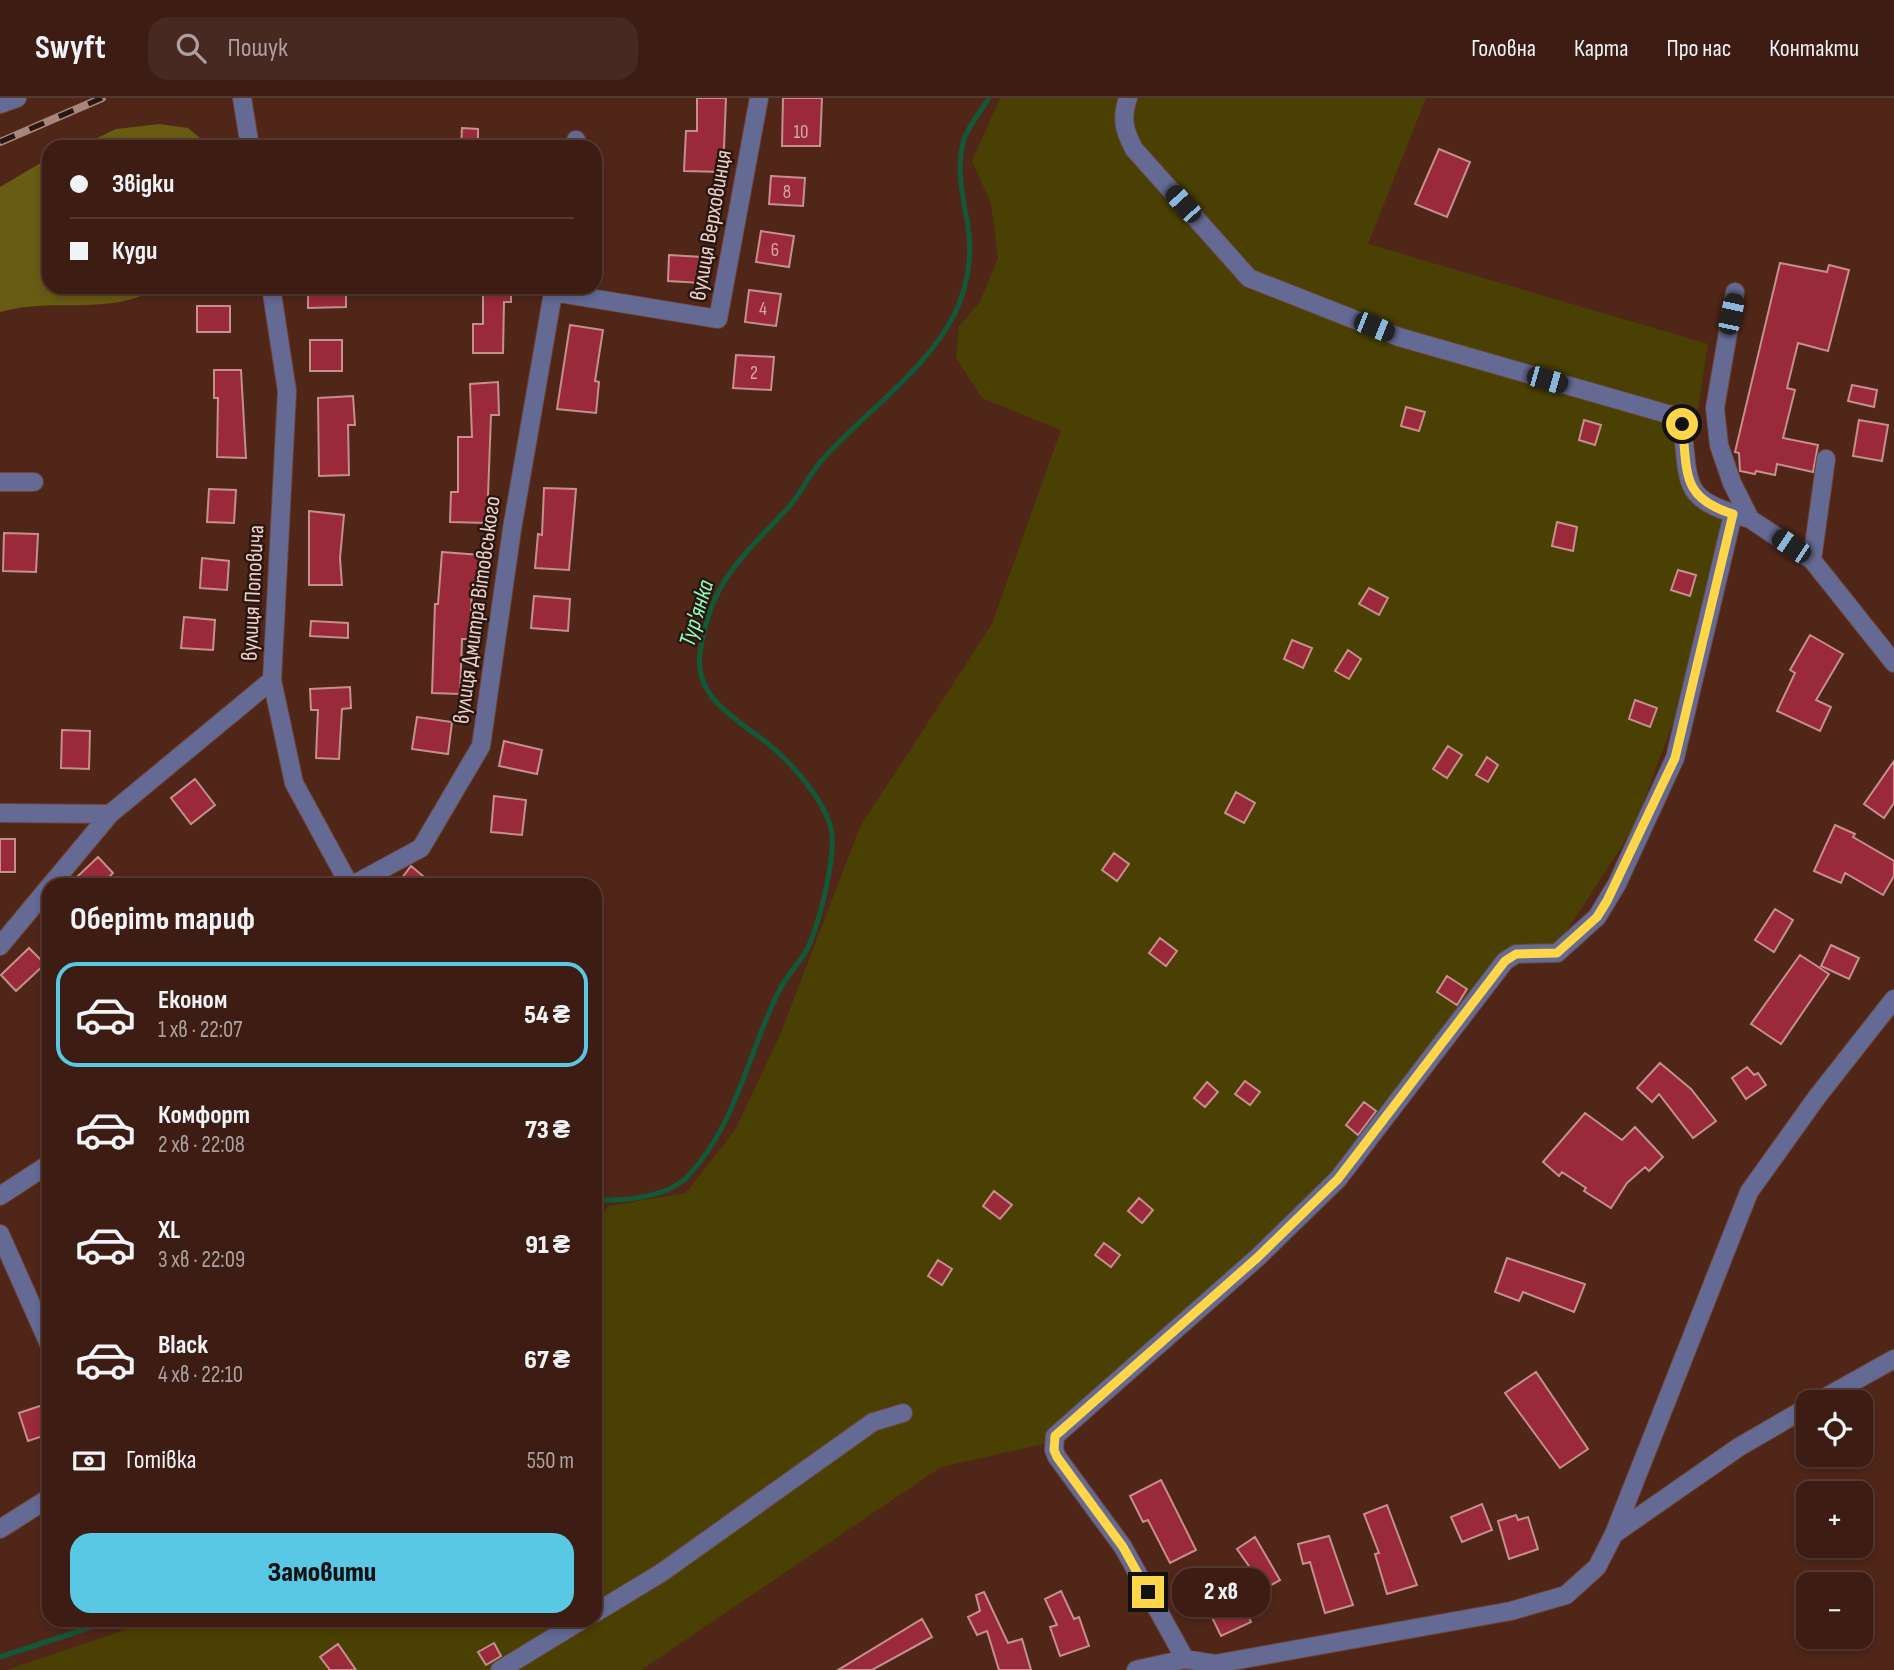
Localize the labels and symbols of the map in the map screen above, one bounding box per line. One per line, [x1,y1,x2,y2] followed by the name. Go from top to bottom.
[793,121,809,144] house number: 10
[684,148,738,303] street label: вулиця Верховинця
[783,181,791,204] house number: 8
[1162,181,1205,227] car
[771,239,779,262] house number: 6
[1717,291,1746,337] car
[759,298,767,321] house number: 4
[1351,309,1398,345] car
[750,362,758,385] house number: 2
[1524,364,1571,396] car
[1666,408,1698,440] route start
[447,495,507,726] street label: вулиця Дмитра Вітовського
[235,524,271,662] street label: вулиця Поповича
[1768,526,1815,566] car
[673,576,720,650] water label: Тур'янка
[1172,1568,1270,1616] callout: 2 хв
[1132,1576,1164,1608] route end

